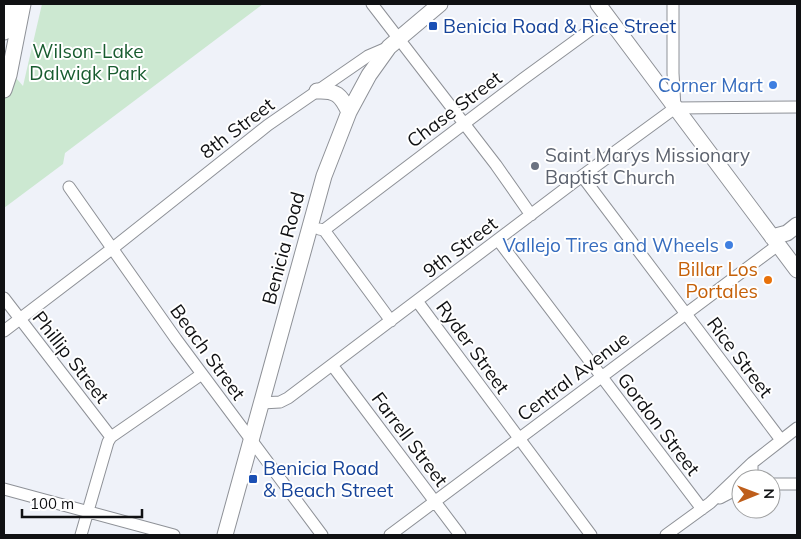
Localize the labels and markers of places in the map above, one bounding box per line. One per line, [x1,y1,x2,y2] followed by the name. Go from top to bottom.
[443,14,677,38] place label: Benicia Road & Rice Street
[427,20,439,32] marker: Benicia Road & Rice Street
[658,73,763,97] place label: Corner Mart
[767,79,779,91] marker: Corner Mart
[545,143,750,189] place label: Saint Marys Missionary Baptist Church
[529,160,541,172] marker: Saint Marys Missionary Baptist Church
[502,233,719,257] place label: Vallejo Tires and Wheels
[723,239,735,251] marker: Vallejo Tires and Wheels
[678,257,758,303] place label: Billar Los Portales
[762,274,774,286] marker: Billar Los Portales
[263,456,394,502] place label: Benicia Road & Beach Street
[247,473,259,485] marker: Benicia Road & Beach Street

